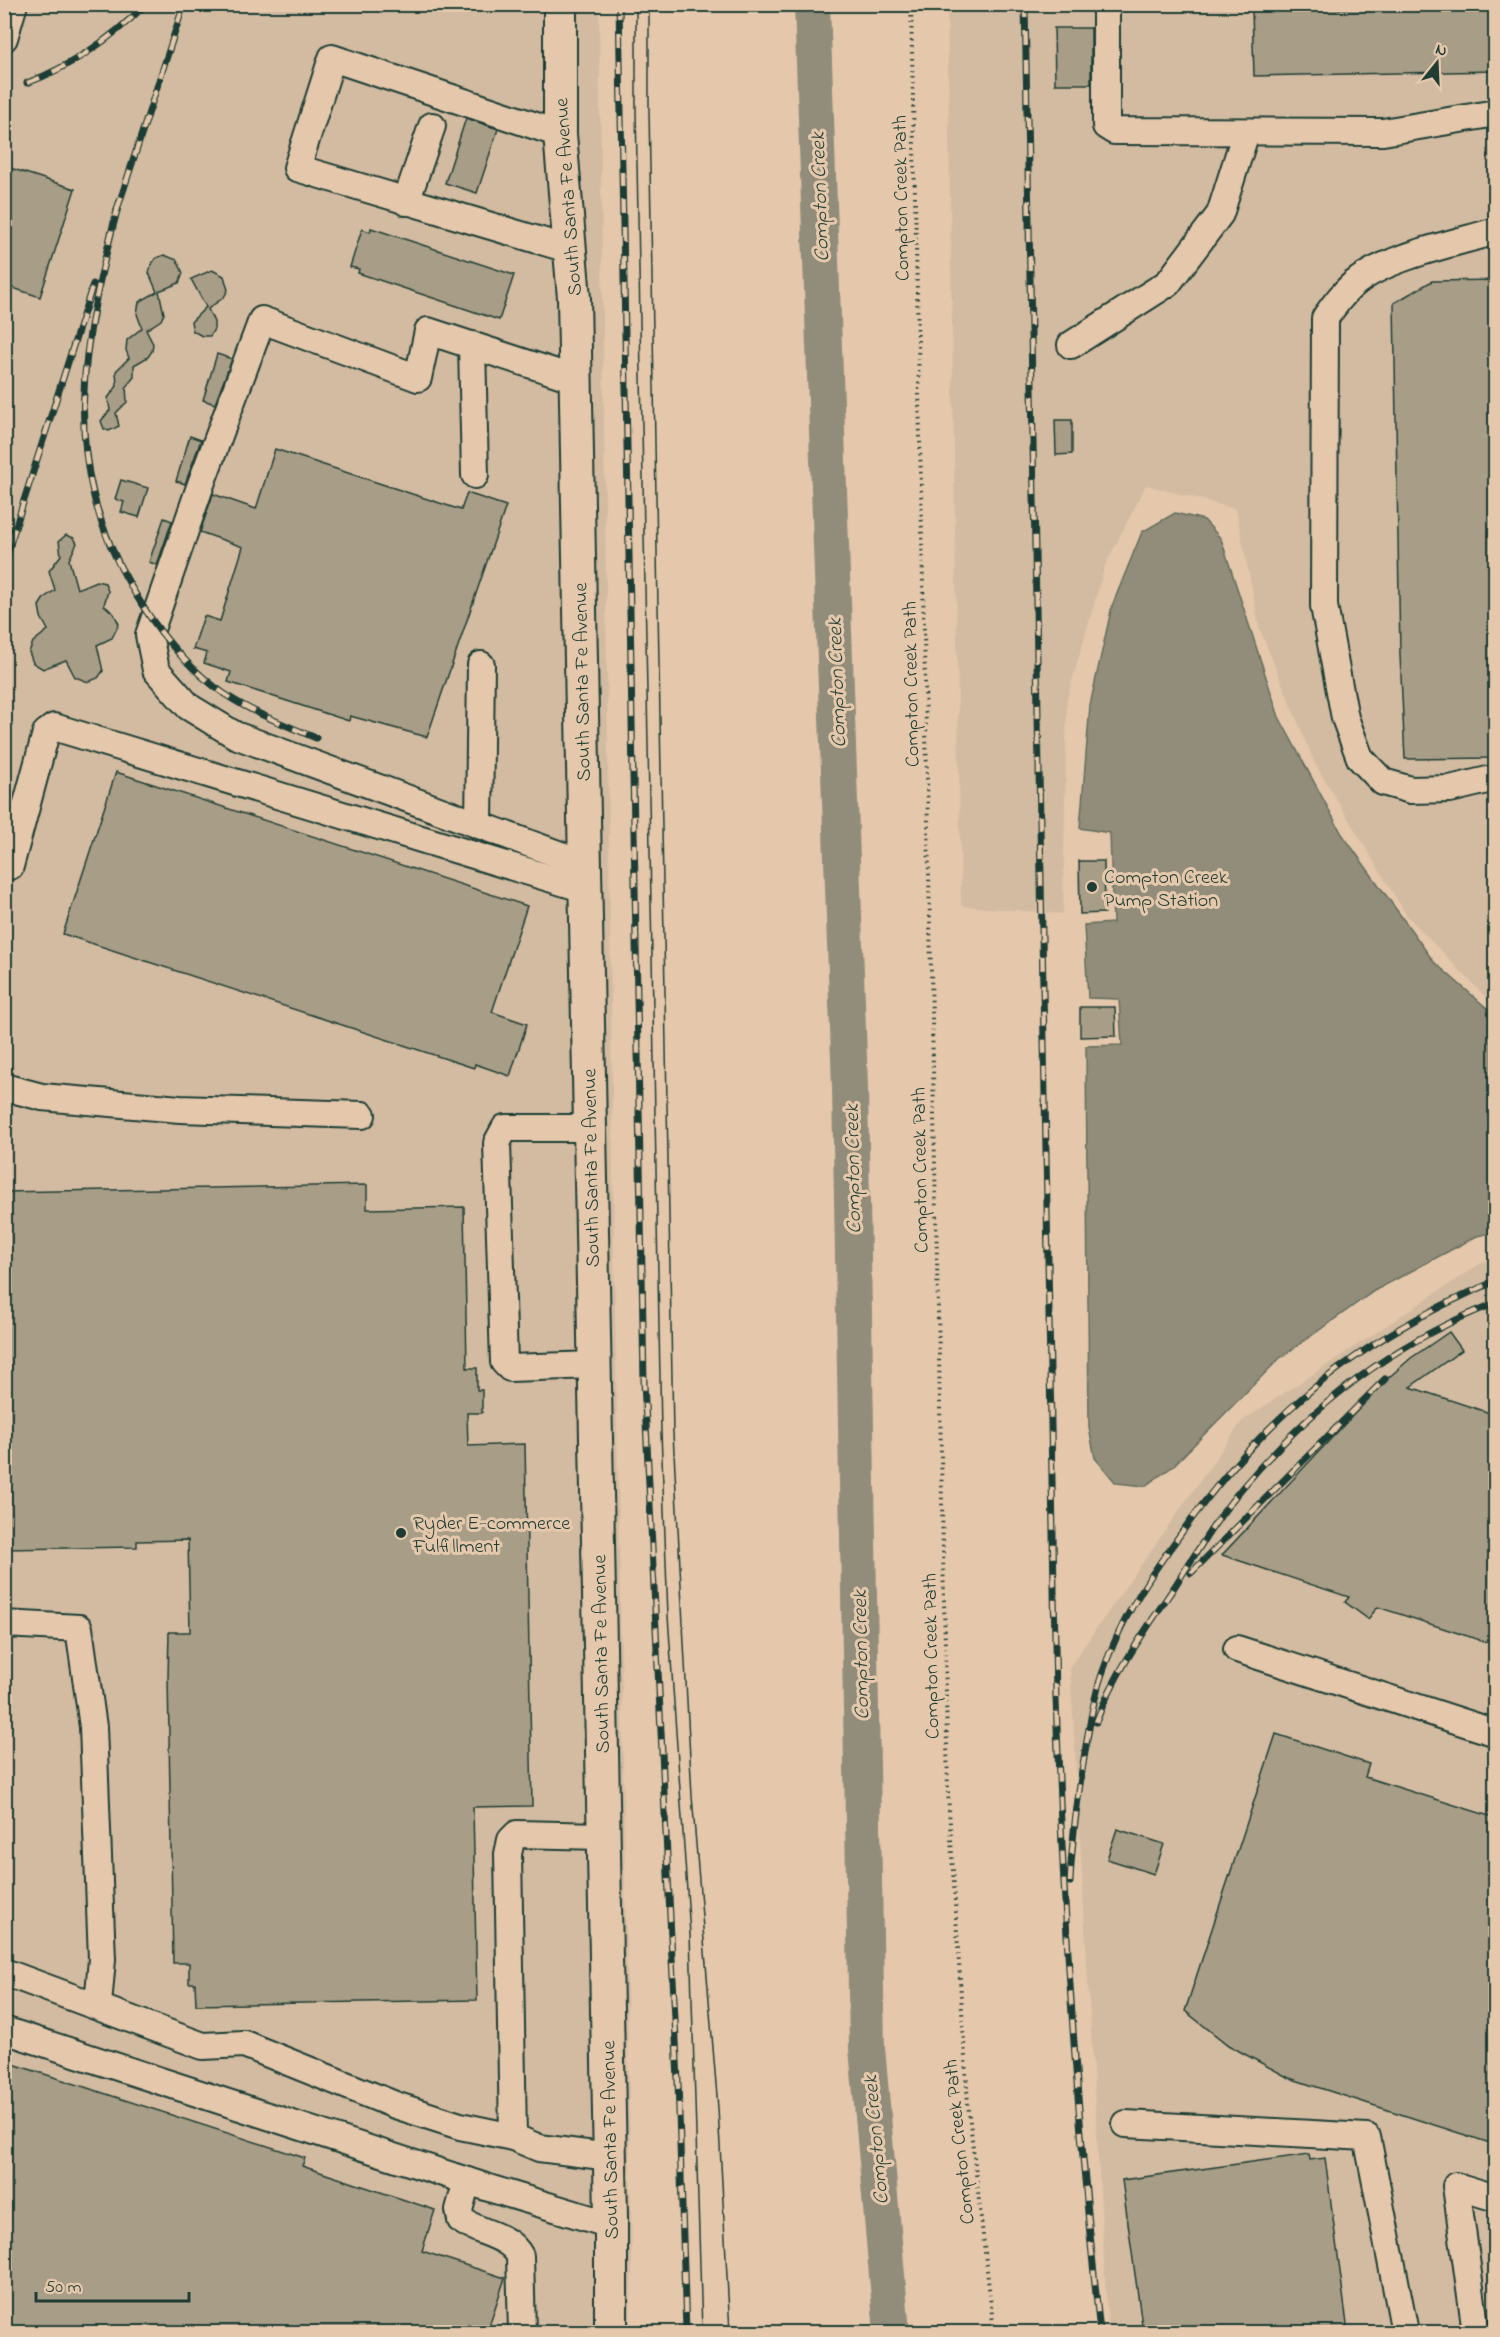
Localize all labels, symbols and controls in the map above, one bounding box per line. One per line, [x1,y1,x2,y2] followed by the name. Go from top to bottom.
[1407,33,1467,93] north arrow
[1432,38,1450,64] text: N
[548,97,591,297] street label: South Santa Fe Avenue
[887,115,918,281] street label: Compton Creek Path
[804,131,838,262] water label: Compton Creek
[567,582,600,781] street label: South Santa Fe Avenue
[897,601,928,767] street label: Compton Creek Path
[821,617,855,748] water label: Compton Creek
[1104,864,1228,916] place label: Compton Creek Pump Station
[1085,880,1099,894] marker: Compton Creek Pump Station
[576,1068,609,1267] street label: South Santa Fe Avenue
[906,1087,937,1253] street label: Compton Creek Path
[838,1103,870,1234] water label: Compton Creek
[412,1510,570,1562] place label: Ryder E-commerce Fulfillment
[394,1526,408,1540] marker: Ryder E-commerce Fulfillment
[586,1554,619,1753] street label: South Santa Fe Avenue
[917,1573,948,1739] street label: Compton Creek Path
[846,1589,878,1720] water label: Compton Creek
[595,2040,628,2239] street label: South Santa Fe Avenue
[937,2058,984,2226] street label: Compton Creek Path
[856,2073,898,2206] water label: Compton Creek
[36,2265,189,2303] scale bar
[45,2275,82,2301] text: 50 m

